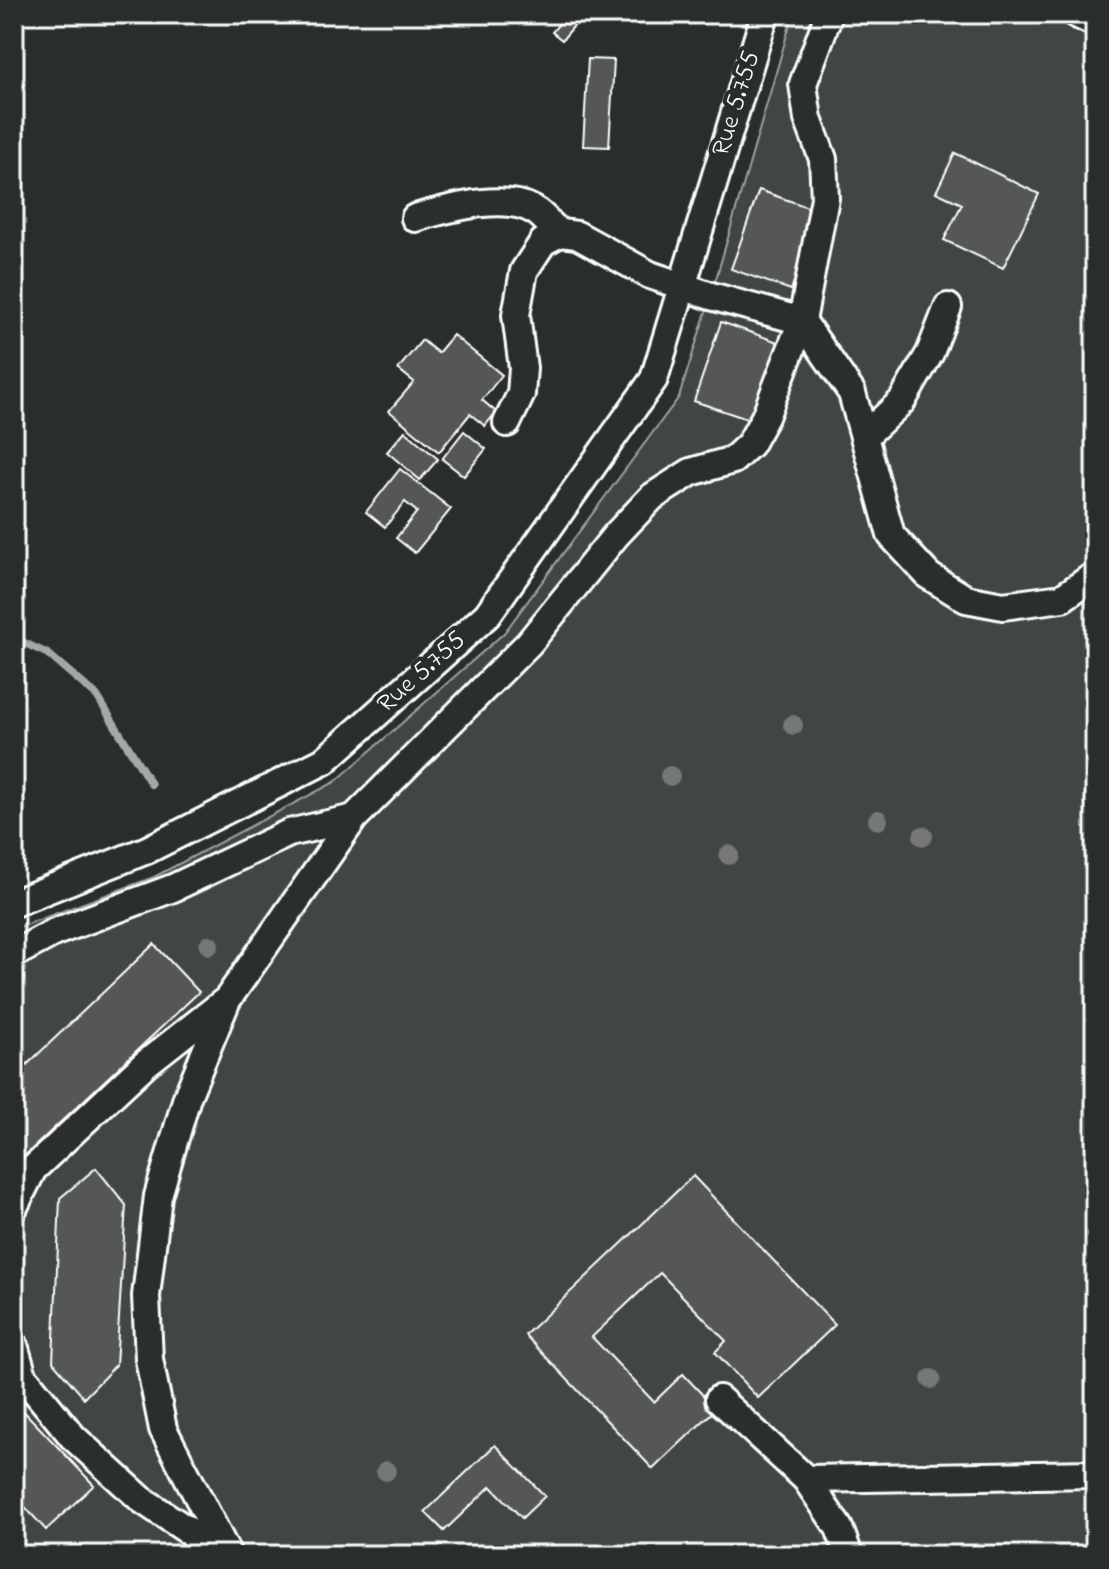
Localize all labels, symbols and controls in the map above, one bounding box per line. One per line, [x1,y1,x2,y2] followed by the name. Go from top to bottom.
[703,47,771,161] street label: Rue 5.755
[369,623,475,723] street label: Rue 5.755

